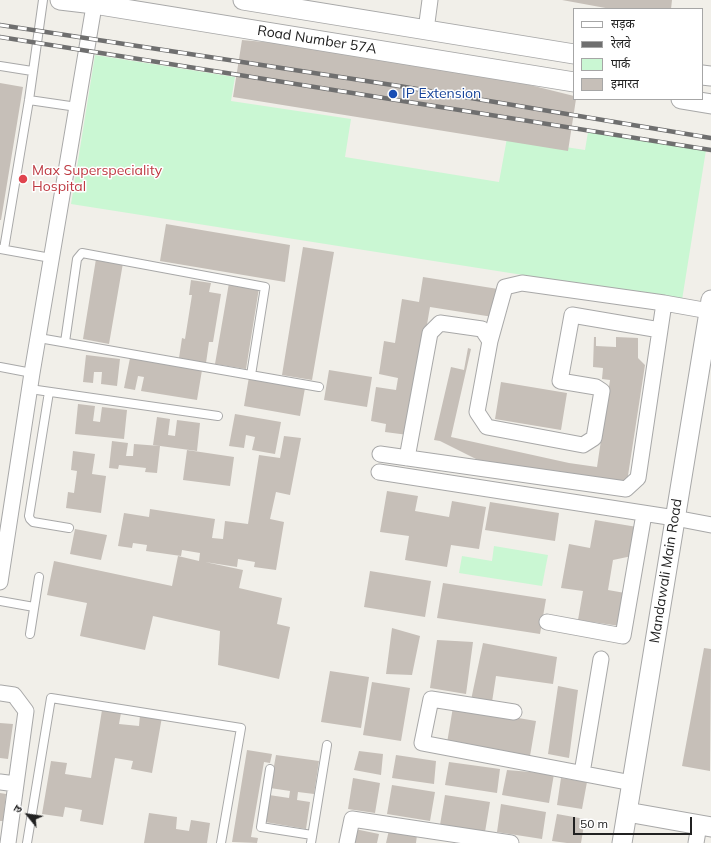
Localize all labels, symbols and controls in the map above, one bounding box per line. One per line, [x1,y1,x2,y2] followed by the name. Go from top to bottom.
[573,8,703,100] legend
[611,16,635,31] text: सड़क
[256,22,378,58] street label: Road Number 57A
[611,36,631,51] text: रेलवे
[611,56,630,71] text: पार्क
[611,76,639,91] text: इमारत
[402,86,481,102] place label: IP Extension
[387,88,399,100] marker: IP Extension
[32,163,162,196] place label: Max Superspeciality Hospital
[17,173,29,185] marker: Max Superspeciality Hospital
[646,498,686,644] street label: Mandawali Main Road
[8,795,48,835] north arrow
[10,803,25,815] text: उ
[575,809,694,835] scale bar
[580,816,608,831] text: 50 m

